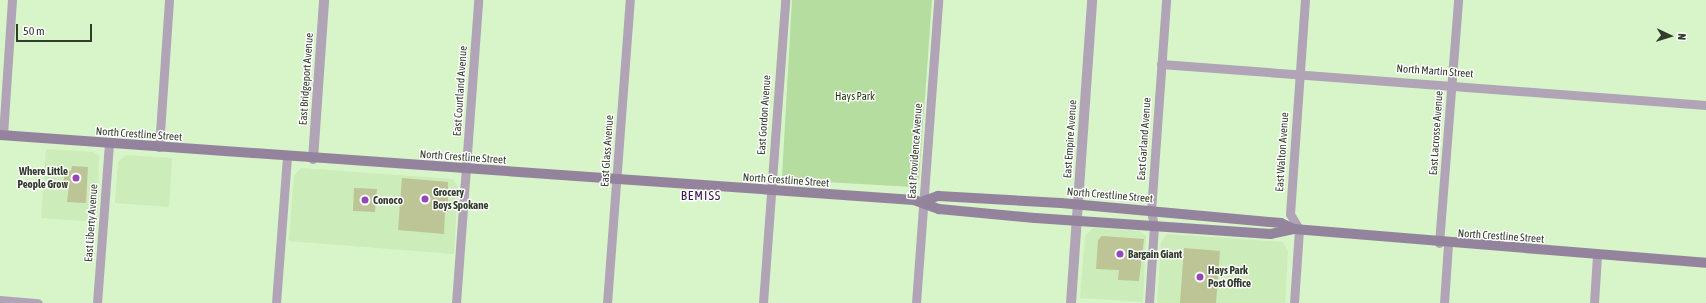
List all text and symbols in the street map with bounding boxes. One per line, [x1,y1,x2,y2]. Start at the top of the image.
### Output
scale bar [18,16,94,42]
north arrow [1650,16,1690,56]
text: 50 m [23,24,45,38]
street label: East Bridgeport Avenue [296,32,316,126]
text: N [1676,33,1688,40]
street label: East Courtland Avenue [450,45,470,137]
street label: North Martin Street [1396,62,1474,80]
street label: East Gordon Avenue [755,74,773,156]
park label: Hays Park [835,89,875,103]
street label: East Lacrosse Avenue [1426,90,1446,176]
street label: East Garland Avenue [1135,97,1153,181]
street label: East Empire Avenue [1061,99,1079,179]
street label: East Providence Avenue [905,103,925,199]
street label: East Walton Avenue [1273,112,1291,192]
street label: East Glass Avenue [598,115,616,187]
street label: North Crestline Street [95,124,183,144]
street label: North Crestline Street [419,147,507,167]
place label: Where Little People Grow [17,165,68,191]
street label: North Crestline Street [742,170,830,190]
marker: Where Little People Grow [71,173,81,183]
street label: East Liberty Avenue [82,184,100,262]
street label: North Crestline Street [1066,185,1154,205]
place label: Grocery Boys Spokane [433,186,488,212]
district label: BEMISS [681,188,721,204]
place label: Conoco [373,193,403,207]
marker: Grocery Boys Spokane [420,194,430,204]
marker: Conoco [360,195,370,205]
street label: North Crestline Street [1457,226,1545,246]
place label: Bargain Giant [1128,247,1182,261]
marker: Bargain Giant [1115,249,1125,259]
place label: Hays Park Post Office [1208,264,1251,290]
marker: Hays Park Post Office [1195,272,1205,282]

